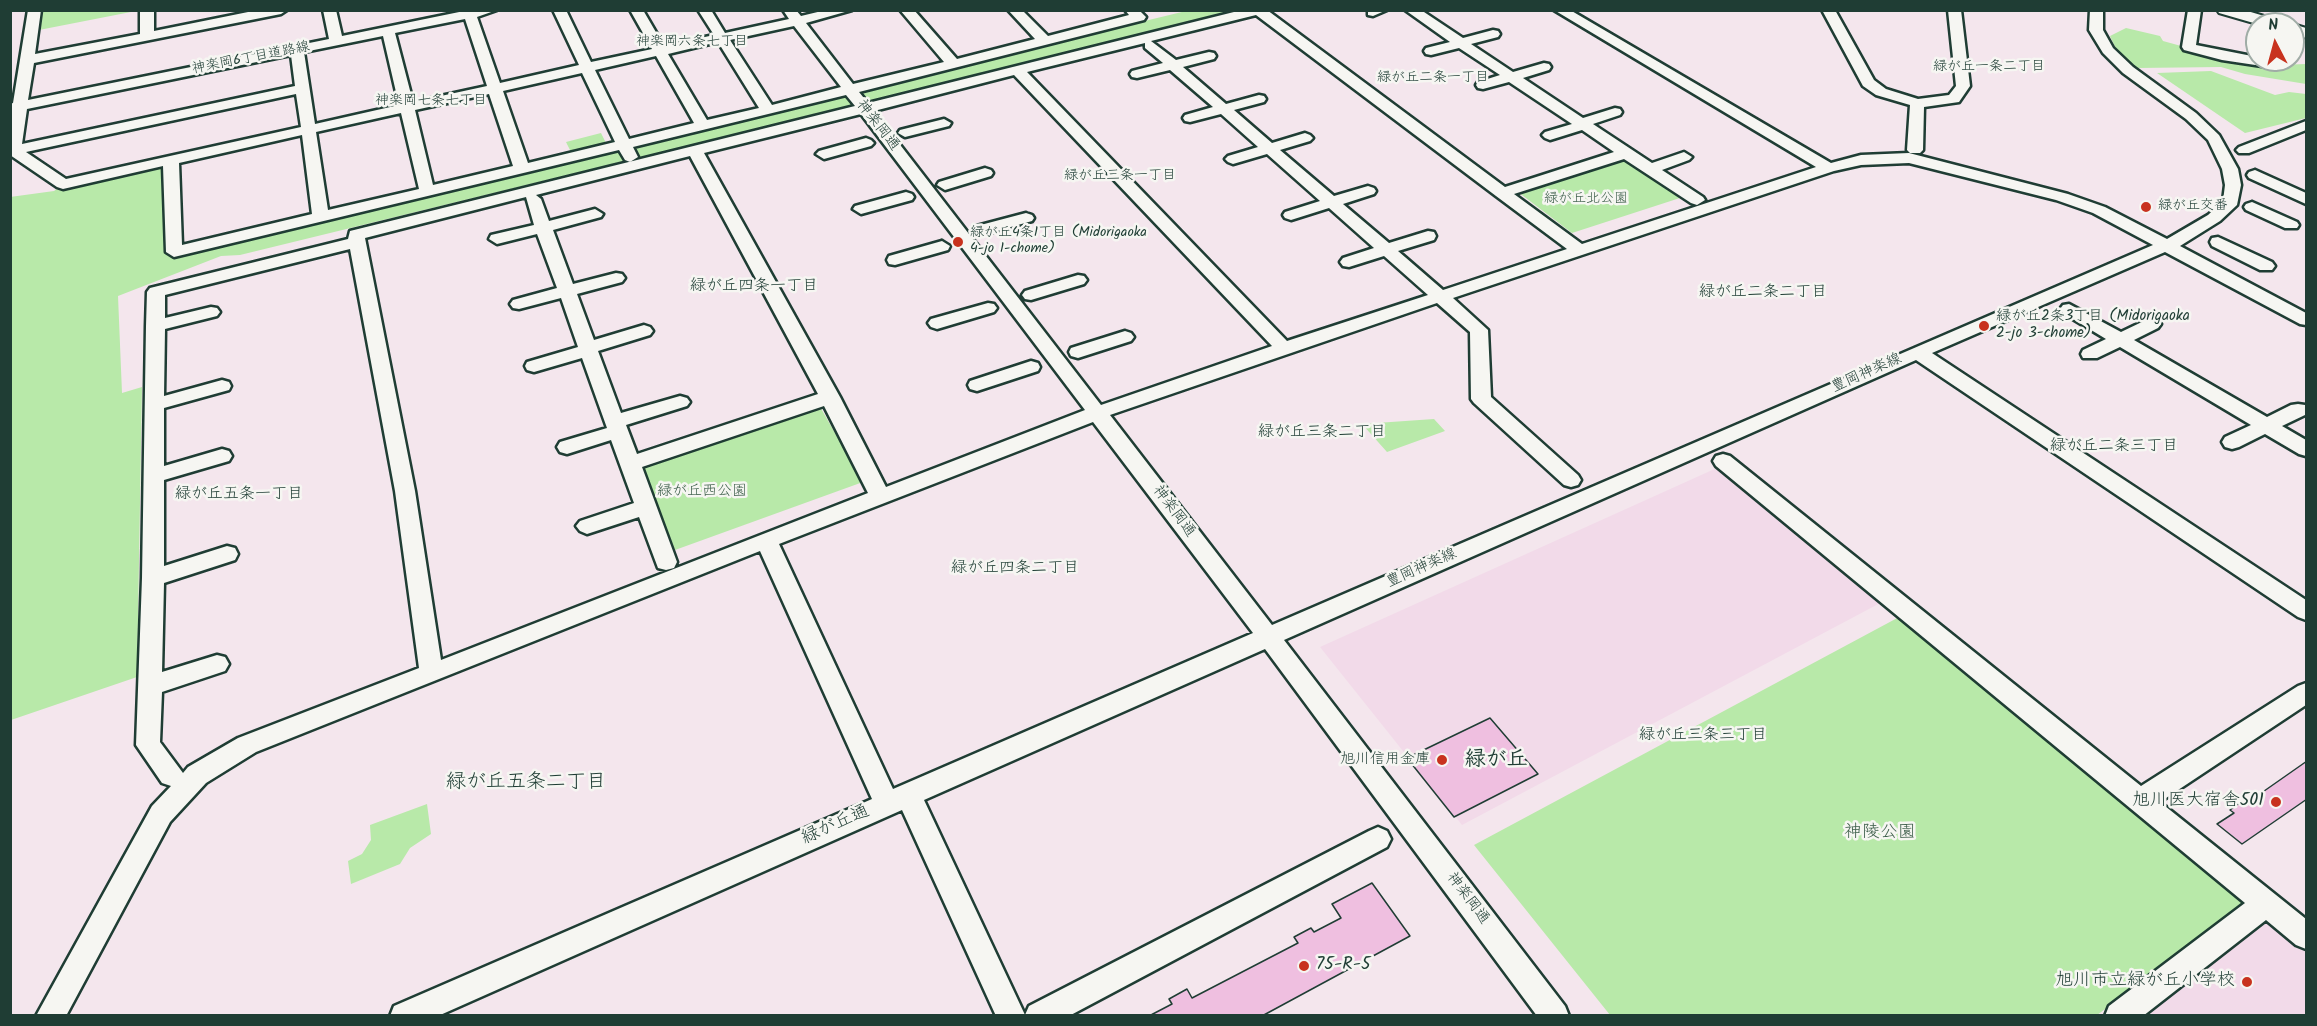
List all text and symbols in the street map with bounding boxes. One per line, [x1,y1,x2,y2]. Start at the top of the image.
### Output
north arrow [2245,12,2305,72]
text: N [2267,13,2280,39]
district label: 神楽岡六条七丁目 [636,35,748,51]
street label: 神楽岡6丁目道路線 [191,39,311,79]
district label: 緑が丘一条二丁目 [1933,60,2045,76]
district label: 緑が丘二条一丁目 [1377,71,1489,87]
district label: 神楽岡七条七丁目 [375,94,487,110]
street label: 神楽岡通 [851,97,903,155]
district label: 緑が丘三条一丁目 [1064,169,1176,185]
park label: 緑が丘北公園 [1544,192,1628,208]
place label: 緑が丘交番 [2158,199,2228,215]
marker: 緑が丘交番 [2139,200,2153,214]
place label: 緑が丘4条1丁目 (Midorigaoka 4-jo 1-chome) [970,226,1147,258]
marker: 緑が丘4条1丁目 (Midorigaoka 4-jo 1-chome) [951,235,965,249]
district label: 緑が丘四条一丁目 [690,277,818,297]
district label: 緑が丘二条二丁目 [1699,283,1827,303]
place label: 緑が丘2条3丁目 (Midorigaoka 2-jo 3-chome) [1996,308,2190,343]
marker: 緑が丘2条3丁目 (Midorigaoka 2-jo 3-chome) [1977,319,1991,333]
street label: 豊岡神楽線 [1829,351,1905,397]
district label: 緑が丘三条二丁目 [1258,423,1386,443]
district label: 緑が丘二条三丁目 [2050,437,2178,457]
park label: 緑が丘西公園 [657,483,747,501]
street label: 神楽岡通 [1148,483,1198,541]
district label: 緑が丘五条一丁目 [175,485,303,505]
street label: 豊岡神楽線 [1384,546,1460,592]
district label: 緑が丘四条二丁目 [951,559,1079,579]
district label: 緑が丘三条三丁目 [1639,726,1767,746]
district label: 緑が丘 [1465,748,1527,774]
place label: 旭川信用金庫 [1340,751,1430,769]
marker: 旭川信用金庫 [1435,753,1449,767]
district label: 緑が丘五条二丁目 [446,772,606,796]
place label: 旭川医大宿舎501 [2132,791,2264,813]
marker: 旭川医大宿舎501 [2269,795,2283,809]
street label: 緑が丘通 [799,801,873,851]
park label: 神陵公園 [1844,823,1916,845]
street label: 神楽岡通 [1442,870,1492,928]
place label: 75-R-5 [1316,955,1371,977]
marker: 75-R-5 [1297,959,1311,973]
place label: 旭川市立緑が丘小学校 [2055,971,2235,993]
marker: 旭川市立緑が丘小学校 [2240,975,2254,989]

